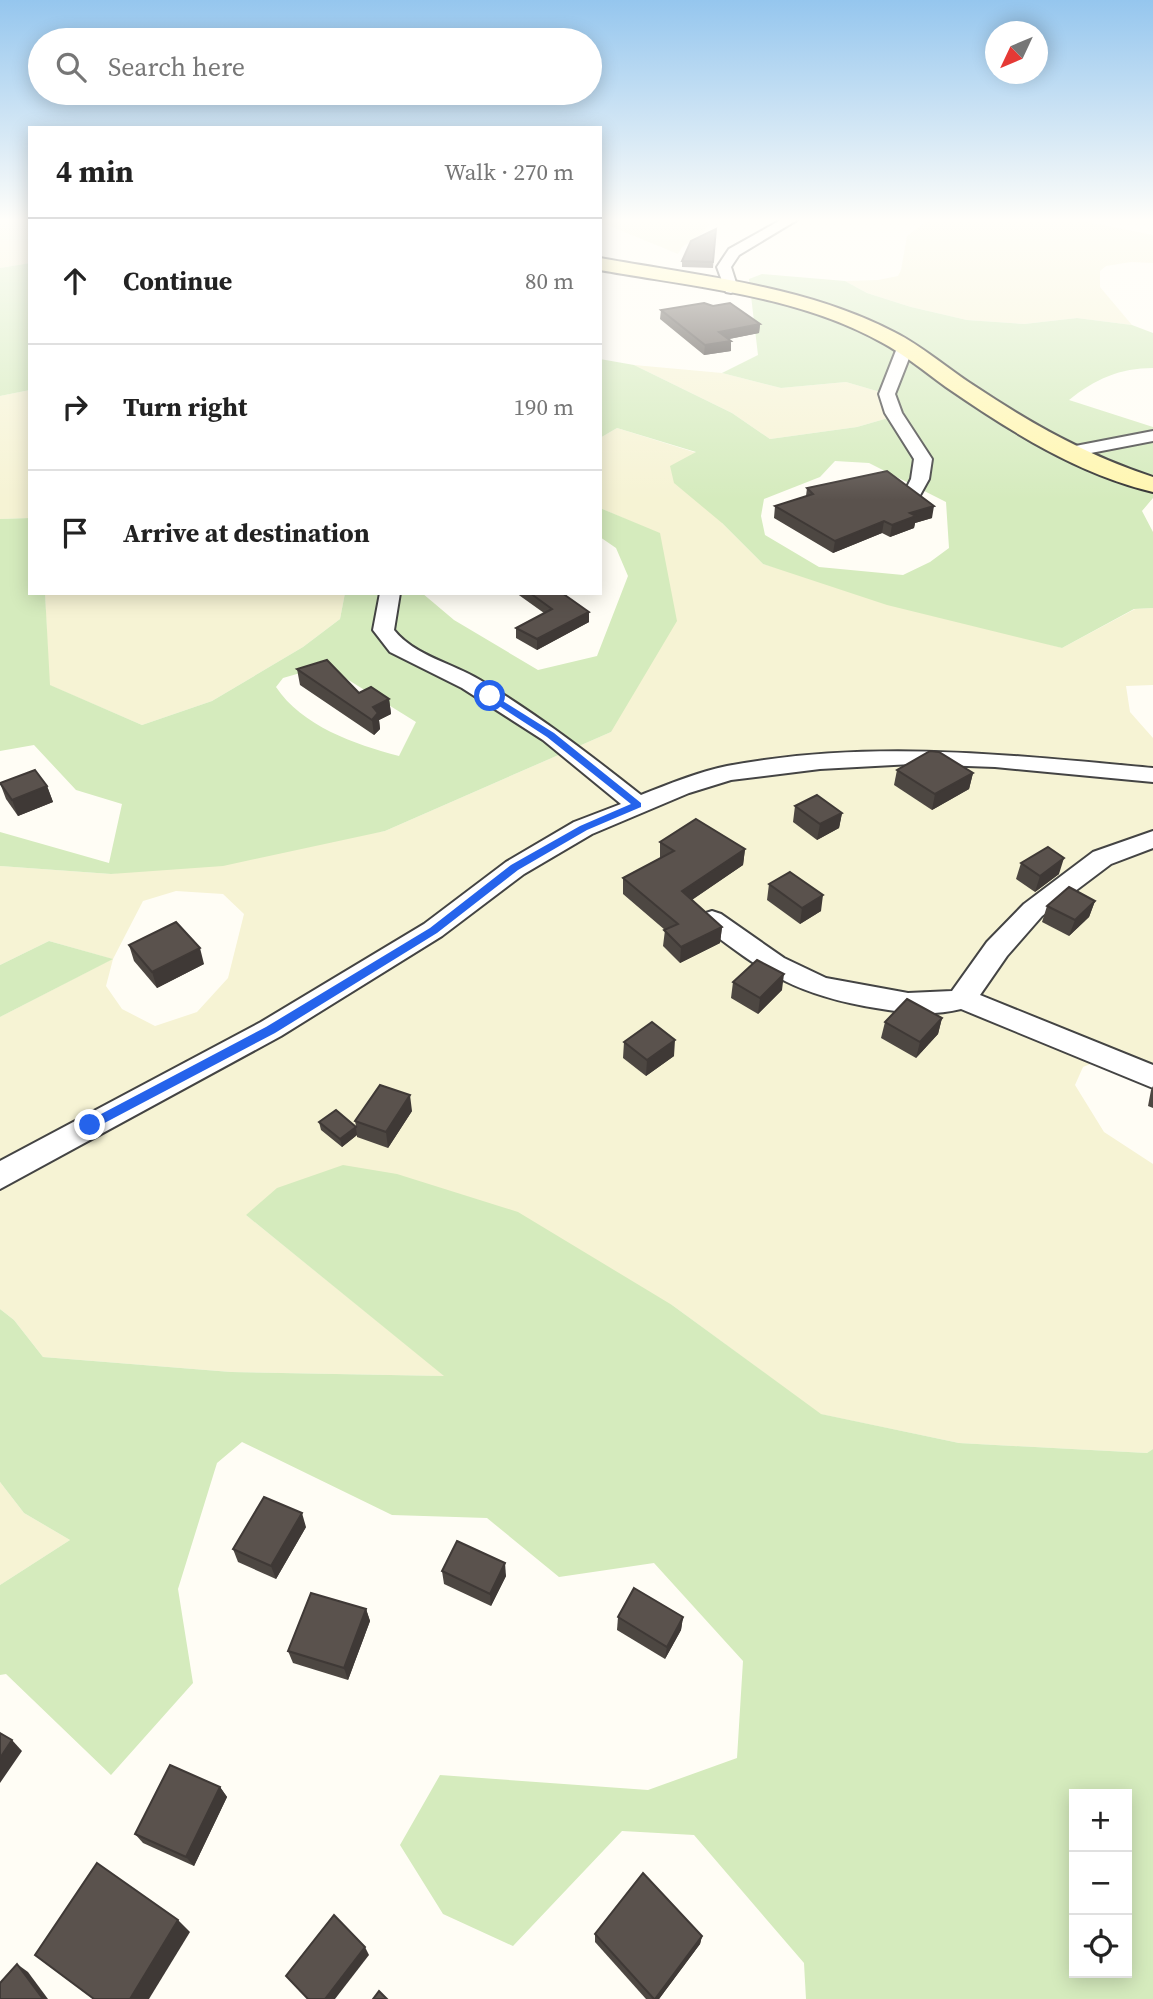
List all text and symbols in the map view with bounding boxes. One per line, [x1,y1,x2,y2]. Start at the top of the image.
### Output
north arrow [985,21,1048,84]
search box [28,28,602,105]
icon: search [52,48,90,86]
text: Search here [108,49,245,85]
text: 4 min [56,151,134,192]
text: Walk · 270 m [444,156,574,188]
icon: ahead [56,262,94,300]
text: Continue [123,263,232,299]
text: 80 m [525,265,574,297]
icon: right [56,388,94,426]
text: Turn right [123,389,247,425]
text: 190 m [513,391,574,423]
icon: arrive [56,514,94,552]
text: Arrive at destination [123,515,370,551]
route start [474,680,505,711]
route end [74,1109,105,1140]
map controls [1069,1789,1132,1978]
button: + [1069,1789,1132,1852]
button: − [1069,1852,1132,1915]
button: locate [1069,1915,1132,1978]

